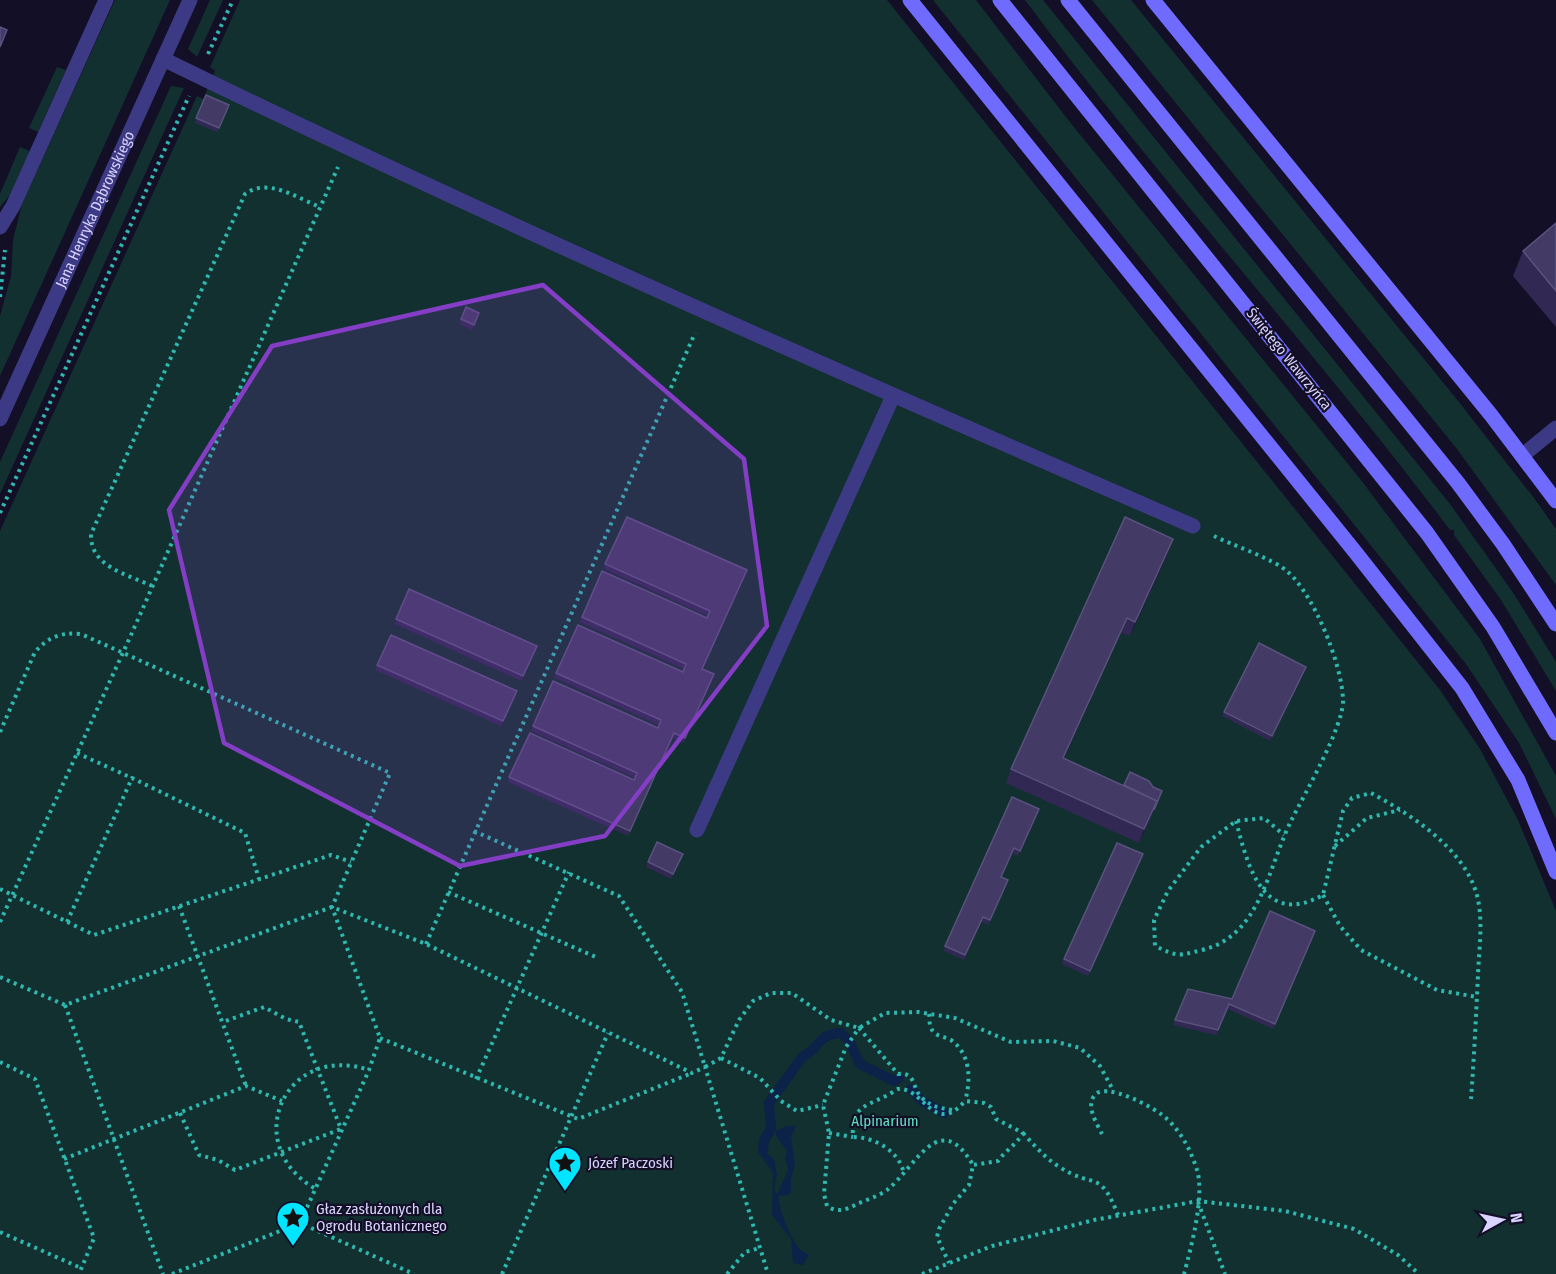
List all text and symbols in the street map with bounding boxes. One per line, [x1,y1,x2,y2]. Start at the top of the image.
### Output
street label: Jana Henryka Dąbrowskiego [52,128,138,291]
street label: Świętego Wawrzyńca [1242,304,1336,414]
park label: Alpinarium [851,1112,919,1130]
place icon: Józef Paczoski [547,1145,583,1192]
place label: Józef Paczoski [588,1154,673,1172]
north arrow [1472,1190,1532,1250]
place icon: Głaz zasłużonych dla Ogrodu Botanicznego [275,1200,311,1247]
place label: Głaz zasłużonych dla Ogrodu Botanicznego [316,1200,447,1235]
text: N [1506,1212,1526,1224]

